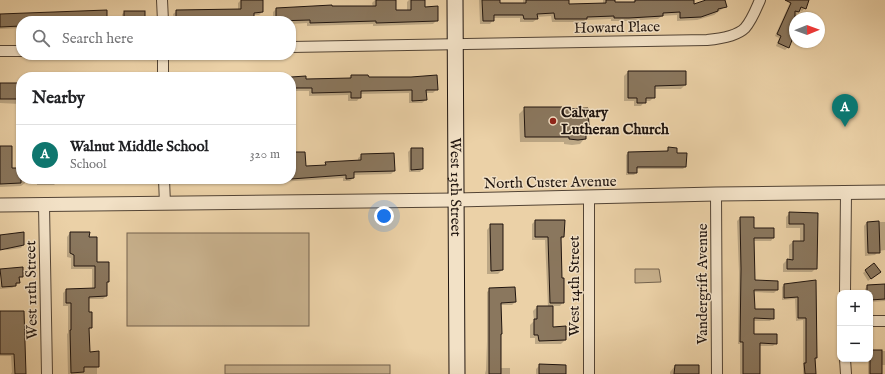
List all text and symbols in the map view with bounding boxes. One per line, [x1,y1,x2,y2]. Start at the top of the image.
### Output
north arrow [789,12,825,48]
search box [16,16,296,60]
street label: Howard Place [574,17,660,38]
icon: search [30,27,52,49]
text: Search here [62,29,133,48]
text: Nearby [32,88,85,109]
pin: A [832,94,858,127]
place label: Calvary Lutheran Church [561,103,670,139]
marker: Calvary Lutheran Church [548,116,558,126]
text: Walnut Middle School [70,137,209,156]
street label: West 13th Street [446,137,465,237]
text: A [41,146,49,163]
text: 320 m [250,146,280,163]
text: School [70,156,107,173]
street label: North Custer Avenue [483,172,617,193]
your location [374,206,394,226]
street label: Vandergrift Avenue [693,223,712,346]
street label: West 14th Street [565,236,584,336]
street label: West 11th Street [21,240,42,340]
map controls [837,290,873,362]
button: + [837,290,873,326]
button: − [837,326,873,362]

